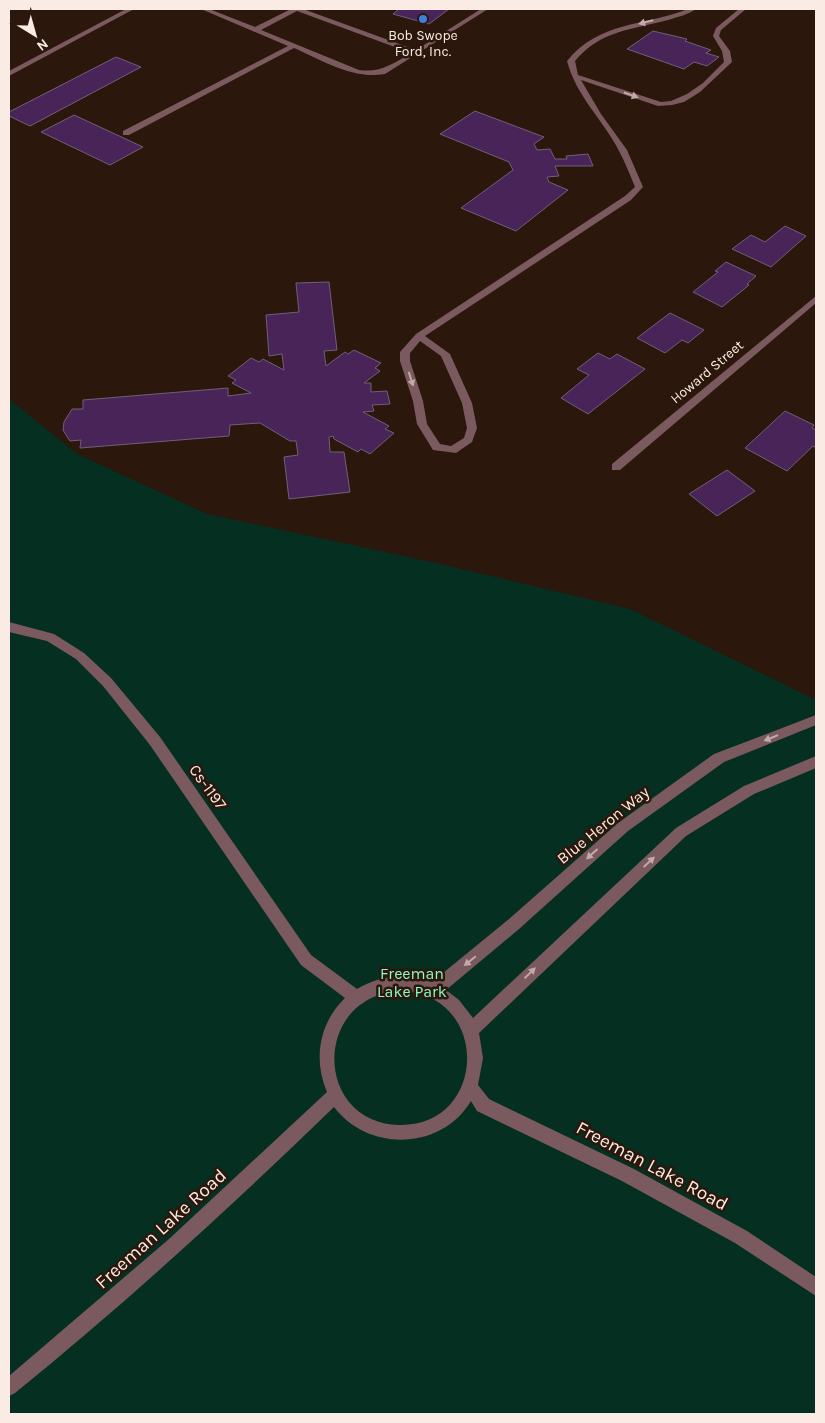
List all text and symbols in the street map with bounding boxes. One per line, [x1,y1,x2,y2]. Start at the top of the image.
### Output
north arrow [10,10,60,60]
marker: Bob Swope Ford, Inc. [417,13,429,25]
one-way arrow [639,18,654,26]
place label: Bob Swope Ford, Inc. [388,27,458,60]
text: N [33,35,52,55]
one-way arrow [624,92,639,99]
street label: Howard Street [667,337,747,407]
one-way arrow [407,372,415,387]
one-way arrow [764,734,778,742]
street label: Cs-1197 [185,761,231,814]
street label: Blue Heron Way [553,782,653,868]
one-way arrow [587,848,599,860]
one-way arrow [643,856,655,868]
one-way arrow [464,955,477,966]
park label: Freeman Lake Park [377,964,447,1001]
one-way arrow [524,967,536,979]
street label: Freeman Lake Road [572,1117,732,1215]
street label: Freeman Lake Road [91,1164,231,1294]

